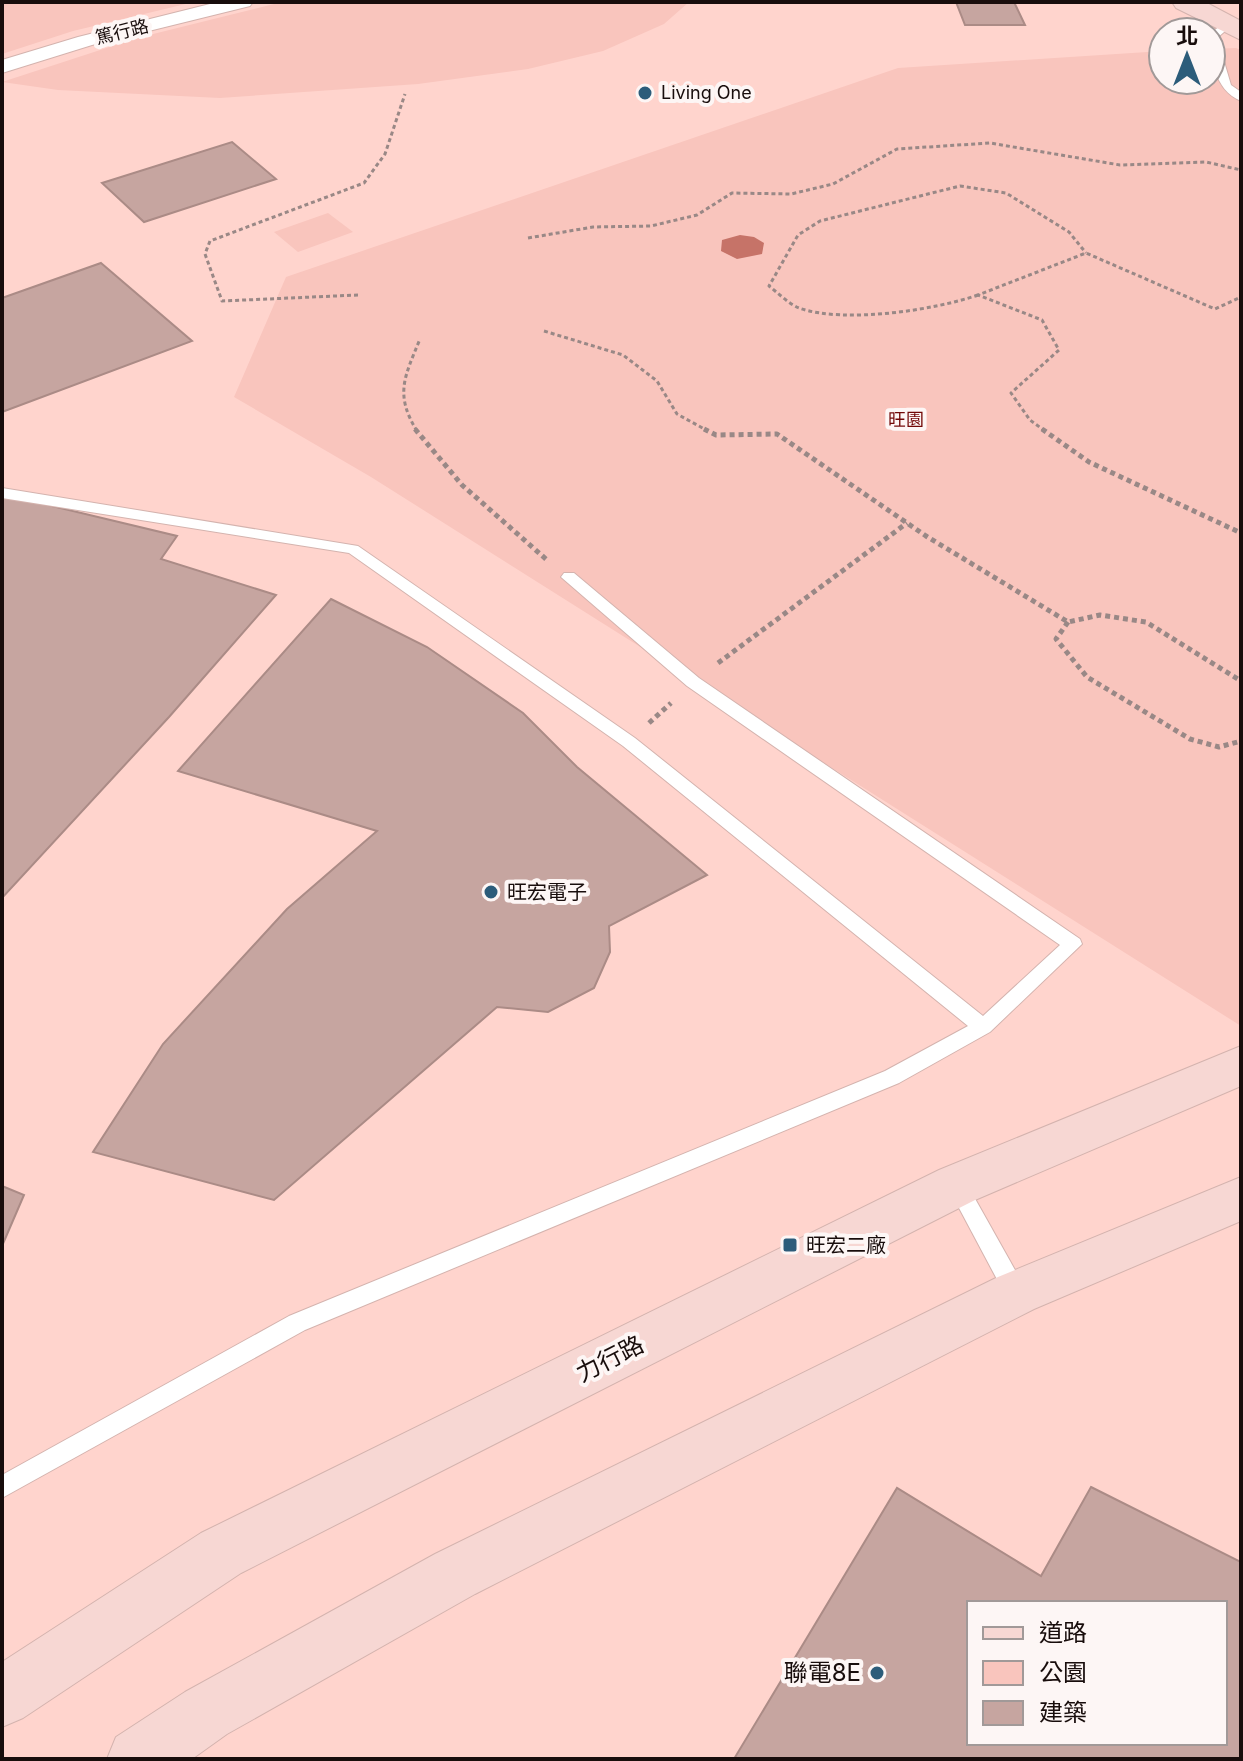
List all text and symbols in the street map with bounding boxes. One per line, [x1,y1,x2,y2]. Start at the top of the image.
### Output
street label: 篤行路 [93,15,151,48]
north arrow [1147,16,1227,96]
text: 北 [1176,23,1198,49]
place label: Living One [661,82,752,103]
marker: Living One [636,84,654,102]
park label: 旺園 [888,409,924,430]
place label: 旺宏電子 [507,880,587,904]
marker: 旺宏電子 [482,883,500,901]
place label: 旺宏二廠 [806,1233,886,1257]
marker: 旺宏二廠 [781,1236,799,1254]
street label: 力行路 [571,1329,648,1388]
legend [967,1601,1227,1745]
text: 道路 [1039,1618,1087,1647]
place label: 聯電8E [784,1658,861,1687]
text: 公園 [1039,1658,1087,1687]
marker: 聯電8E [868,1664,886,1682]
text: 建築 [1039,1698,1087,1727]

